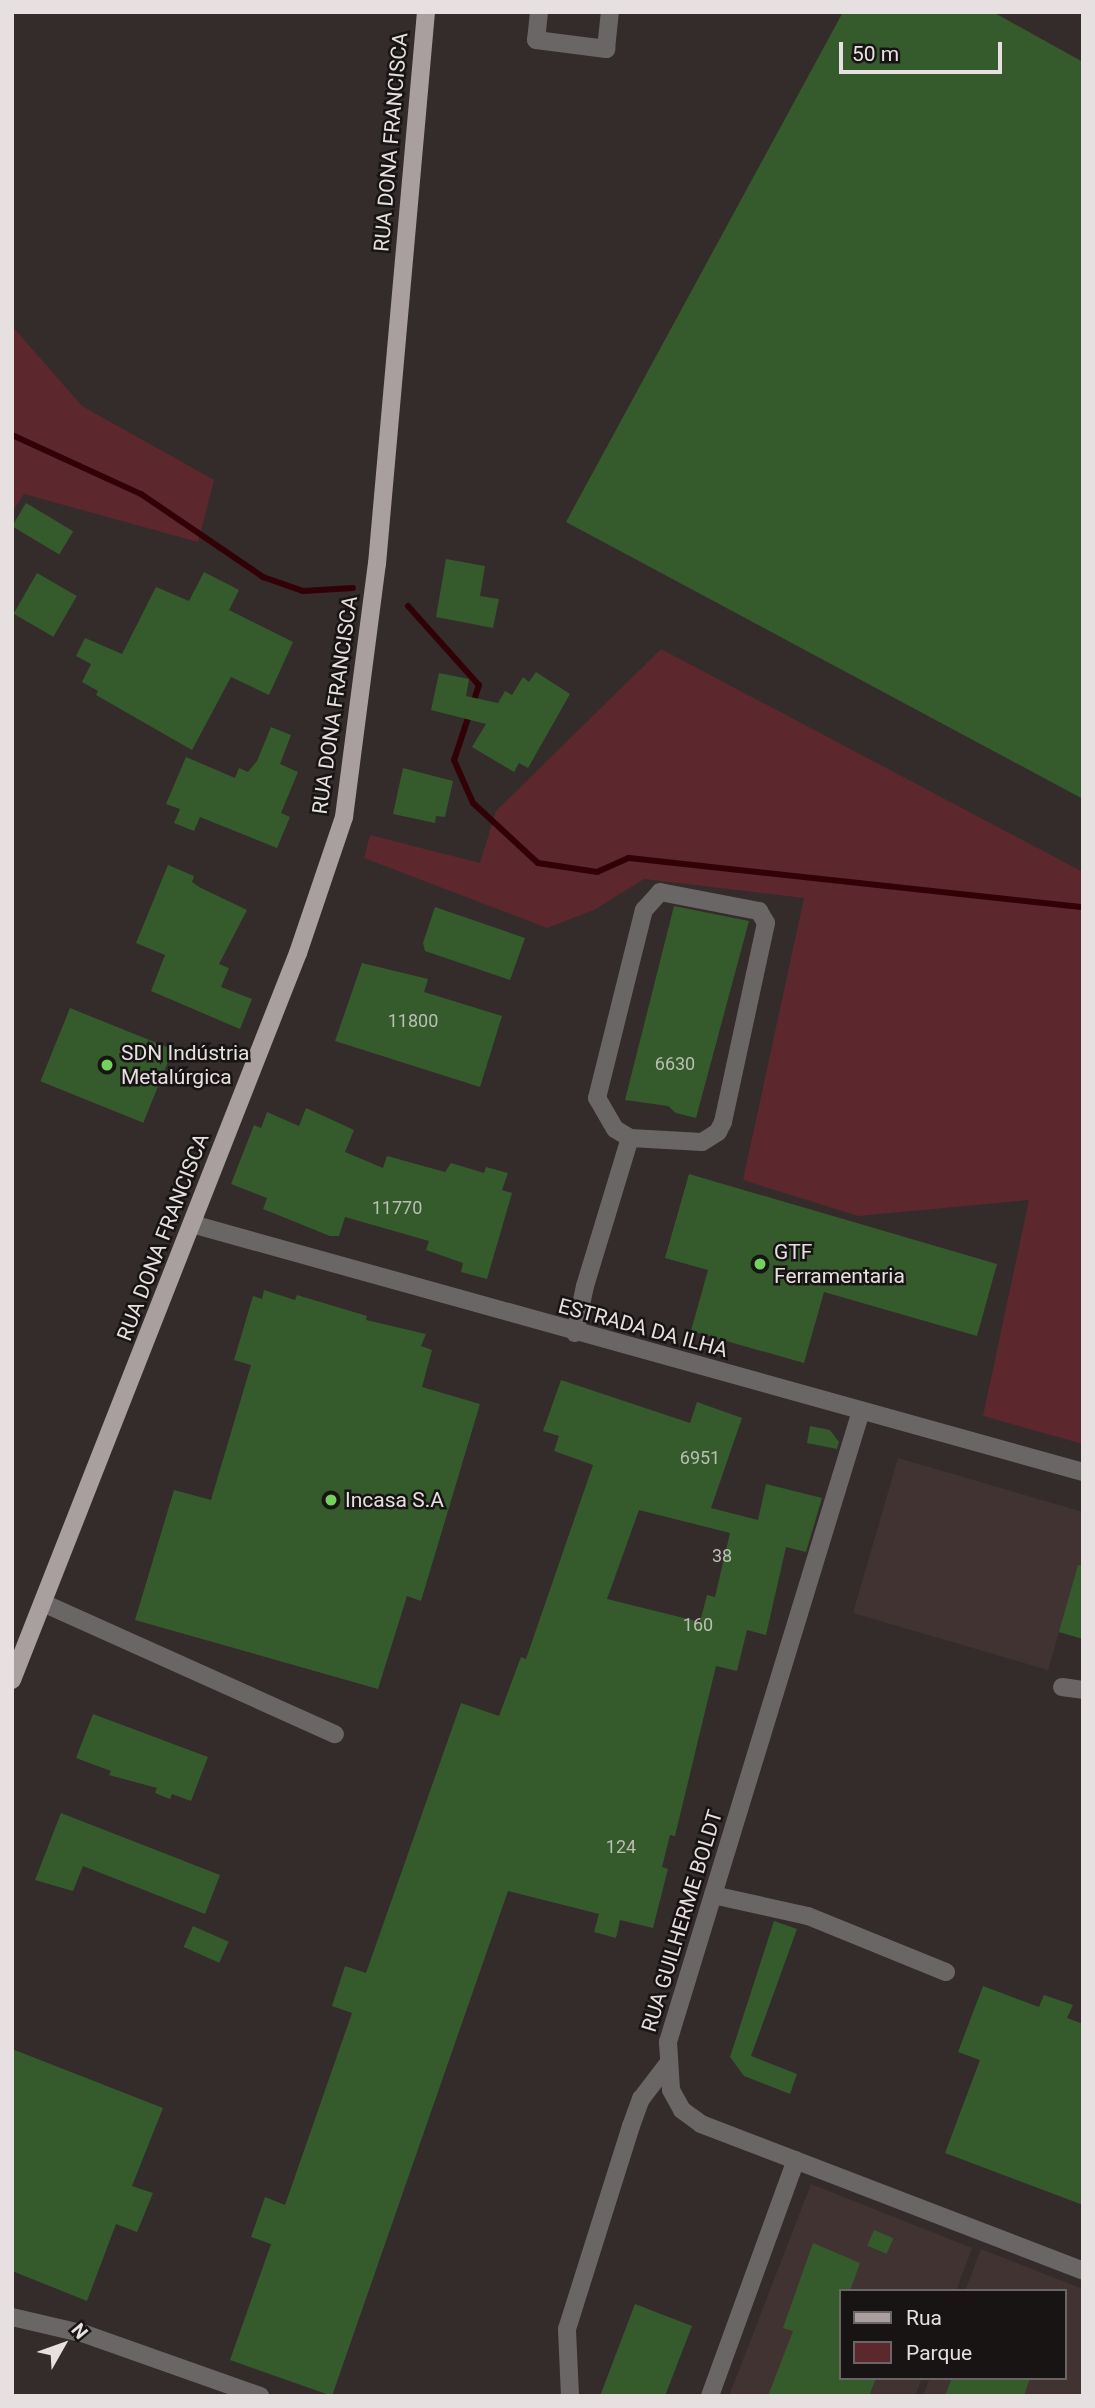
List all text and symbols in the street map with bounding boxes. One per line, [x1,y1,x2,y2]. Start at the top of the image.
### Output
scale bar [843,28,1006,72]
street label: RUA DONA FRANCISCA [369,31,413,253]
text: 50 m [852,42,899,66]
street label: RUA DONA FRANCISCA [307,594,363,816]
house number: 11800 [388,1010,438,1032]
place label: SDN Indústria Metalúrgica [121,1040,250,1090]
house number: 6630 [655,1053,695,1075]
marker: SDN Indústria Metalúrgica [99,1057,115,1073]
street label: RUA DONA FRANCISCA [112,1130,214,1344]
house number: 11770 [372,1197,422,1219]
place label: GTF Ferramentaria [774,1239,905,1289]
marker: GTF Ferramentaria [752,1256,768,1272]
street label: ESTRADA DA ILHA [556,1293,730,1363]
house number: 6951 [680,1447,720,1469]
place label: Incasa S.A [345,1487,444,1513]
marker: Incasa S.A [323,1492,339,1508]
house number: 38 [712,1545,732,1567]
house number: 160 [683,1614,713,1636]
street label: RUA GUILHERME BOLDT [636,1807,728,2035]
house number: 124 [606,1836,636,1858]
legend [839,2289,1067,2380]
text: Rua [906,2306,942,2330]
north arrow [28,2310,98,2380]
text: N [66,2319,93,2344]
text: Parque [906,2341,972,2365]

